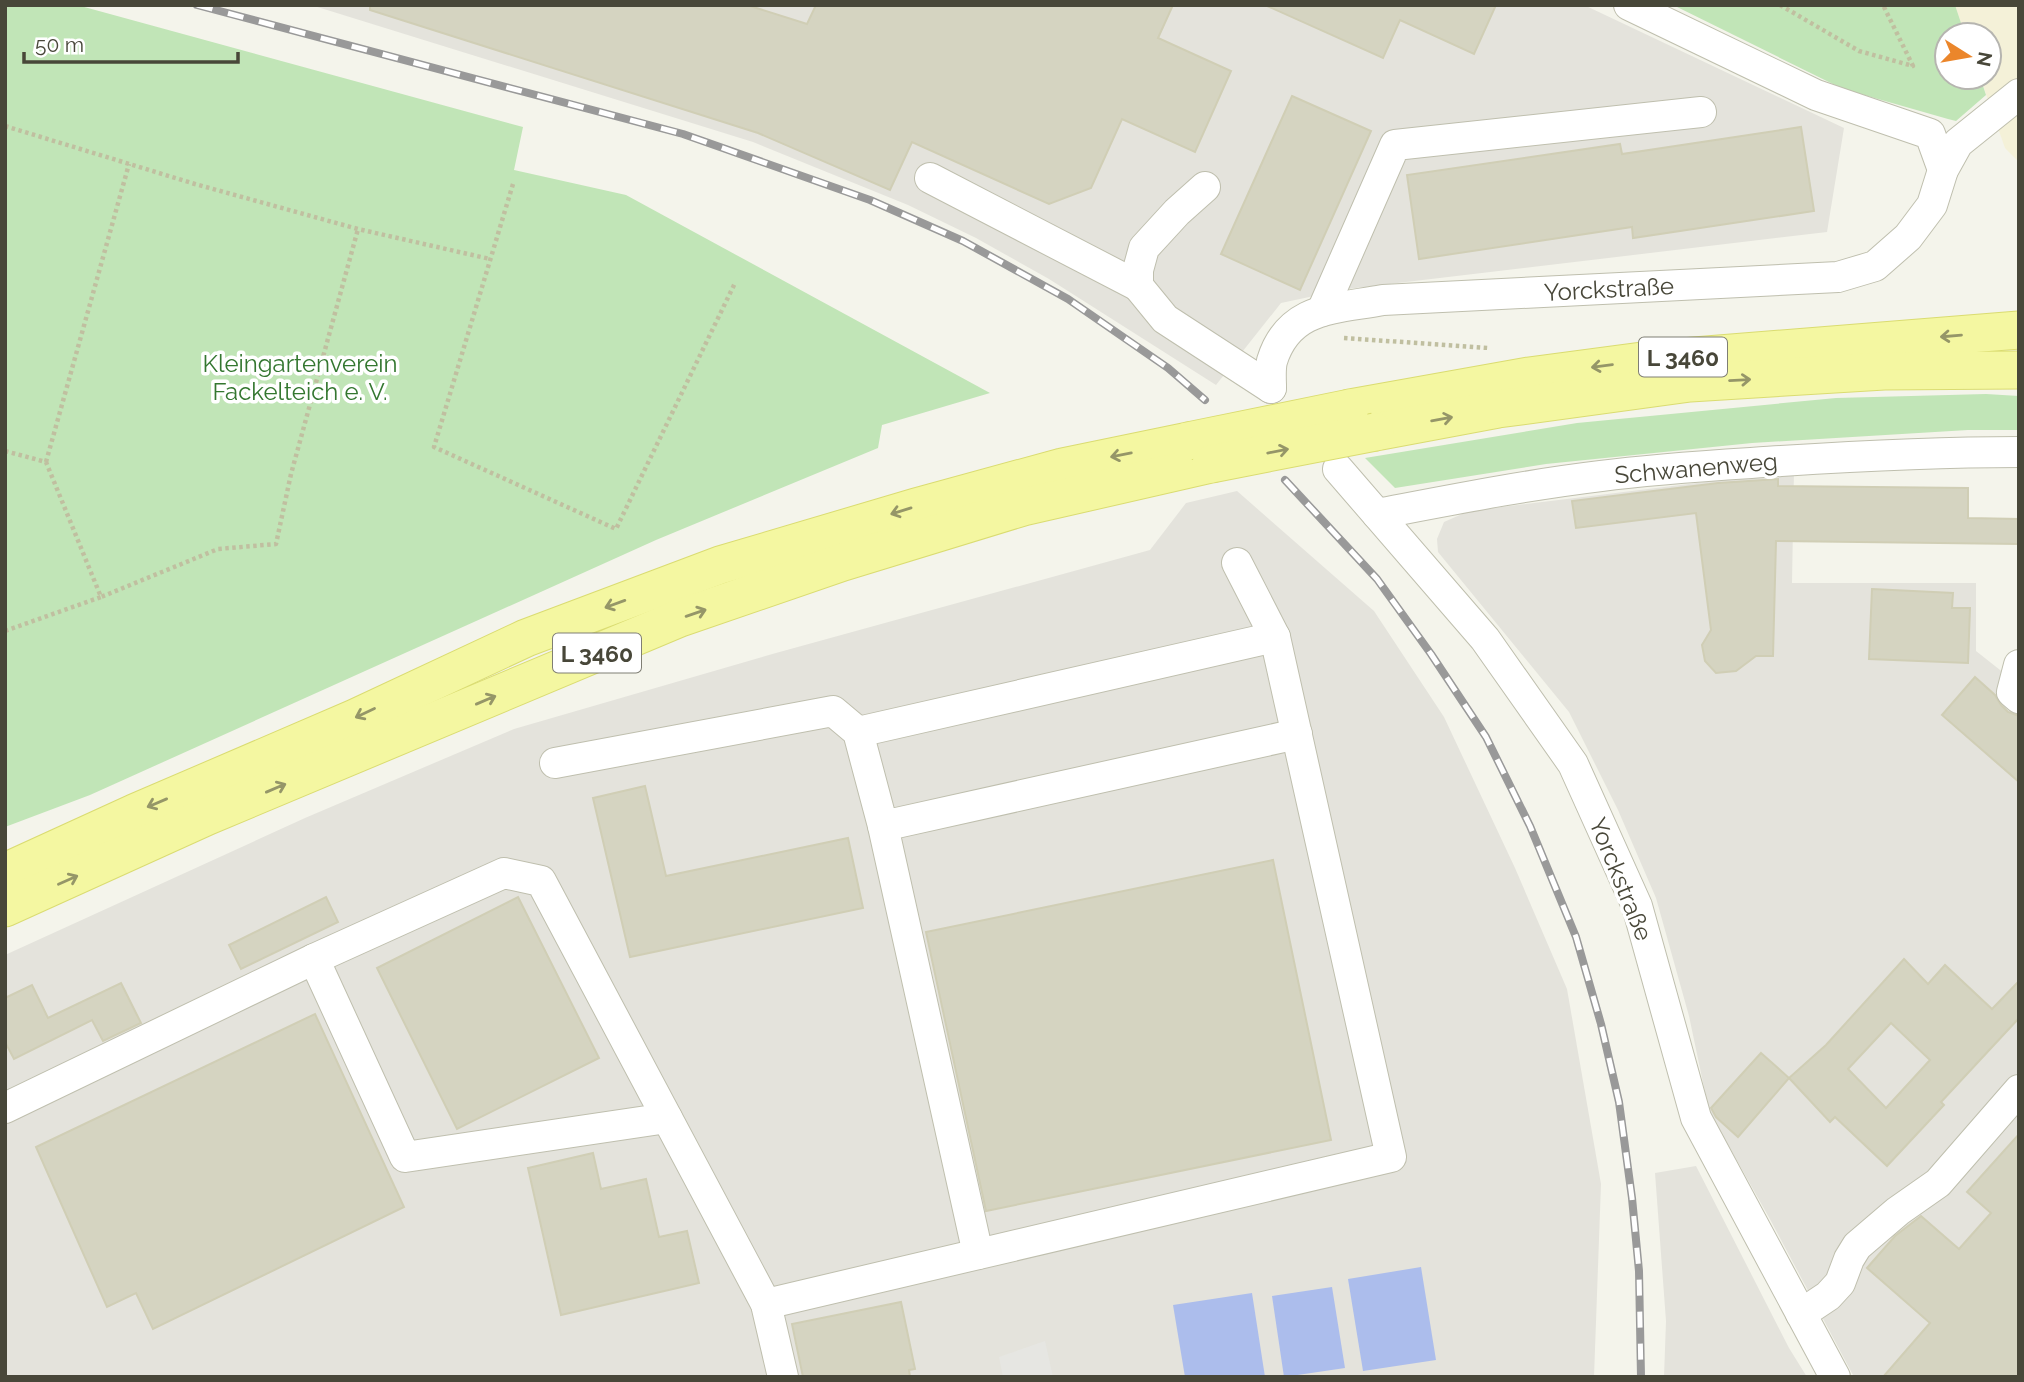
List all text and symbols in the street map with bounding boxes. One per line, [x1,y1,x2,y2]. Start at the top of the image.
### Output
scale bar [24,21,238,65]
north arrow [1933,21,2003,91]
text: 50 m [35,32,84,57]
text: N [1973,50,1997,68]
street label: Yorckstraße [1543,271,1675,307]
one-way arrow [1940,329,1963,342]
road number: L 3460 [1639,338,1727,376]
park label: Kleingartenverein Fackelteich e. V. [202,349,398,406]
one-way arrow [1591,360,1614,373]
one-way arrow [1729,373,1751,386]
one-way arrow [1430,412,1453,426]
one-way arrow [1266,443,1289,457]
street label: Schwanenweg [1613,446,1779,490]
one-way arrow [1110,448,1133,462]
one-way arrow [890,506,912,519]
one-way arrow [605,599,627,612]
one-way arrow [684,606,706,618]
road number: L 3460 [553,634,641,673]
one-way arrow [474,693,496,706]
one-way arrow [355,707,377,720]
one-way arrow [264,781,286,794]
one-way arrow [146,797,168,810]
street label: Yorckstraße [1583,813,1659,945]
one-way arrow [56,873,78,886]

